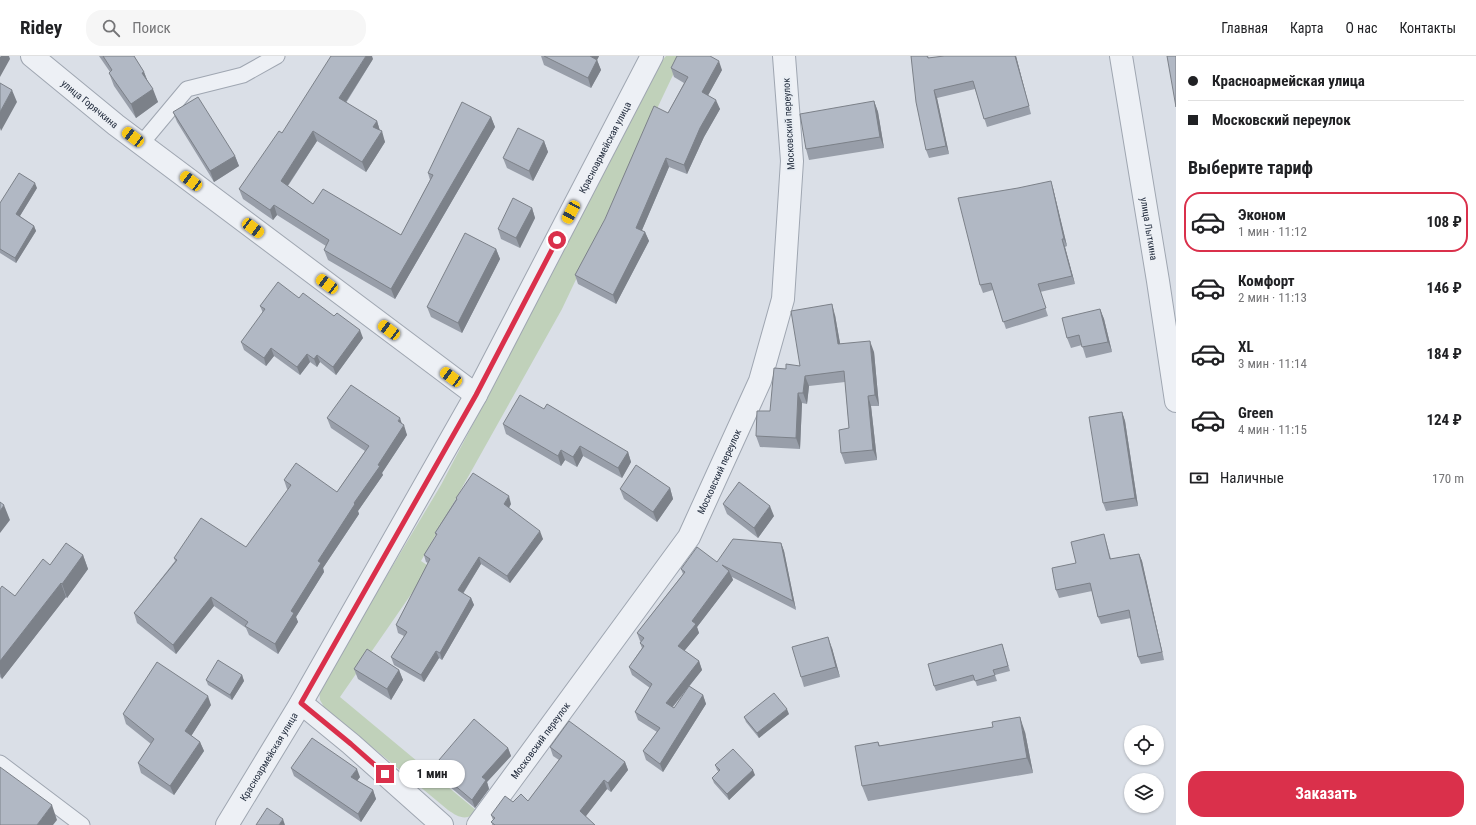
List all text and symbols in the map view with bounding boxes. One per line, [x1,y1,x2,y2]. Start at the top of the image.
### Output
search box [86,10,366,46]
text: Ridey [20,16,62,39]
icon: search [100,17,122,39]
text: Поиск [132,19,171,37]
text: Главная [1221,20,1268,36]
text: Карта [1290,20,1323,36]
text: О нас [1345,20,1377,36]
text: Контакты [1399,20,1456,36]
text: Красноармейская улица [1212,72,1365,90]
street label: улица Горячкина [59,78,120,131]
street label: Московский переулок [781,78,796,170]
street label: Красноармейская улица [577,100,633,195]
text: Московский переулок [1212,111,1351,129]
car [120,125,146,149]
text: Выберите тариф [1188,157,1313,178]
car [178,169,204,193]
street label: улица Лыткина [1138,197,1160,261]
car [560,199,582,225]
icon: car [1190,204,1226,240]
text: Эконом [1238,206,1286,224]
text: 108 ₽ [1426,213,1462,231]
car [240,216,266,240]
text: 1 мин · 11:12 [1238,224,1307,239]
route start [548,231,566,249]
icon: car [1190,270,1226,306]
car [314,272,340,296]
text: Комфорт [1238,272,1295,290]
text: 146 ₽ [1426,279,1462,297]
text: 2 мин · 11:13 [1238,290,1307,305]
car [376,318,402,342]
icon: car [1190,336,1226,372]
text: XL [1238,338,1254,356]
text: 184 ₽ [1426,345,1462,363]
text: 3 мин · 11:14 [1238,356,1307,371]
car [438,365,464,389]
icon: car [1190,402,1226,438]
text: Green [1238,404,1273,422]
text: 124 ₽ [1426,411,1462,429]
text: 4 мин · 11:15 [1238,422,1307,437]
street label: Московский переулок [695,427,743,516]
icon: cash [1188,467,1210,489]
text: Наличные [1220,469,1284,487]
text: 170 m [1432,471,1464,486]
street label: Московский переулок [509,700,572,781]
street label: Красноармейская улица [238,710,300,803]
map controls [1124,725,1164,813]
button: locate [1124,725,1164,765]
callout: 1 мин [399,760,465,788]
route end [376,765,394,783]
text: 1 мин [416,766,448,781]
button: Заказать [1188,771,1464,817]
button: layers [1124,773,1164,813]

